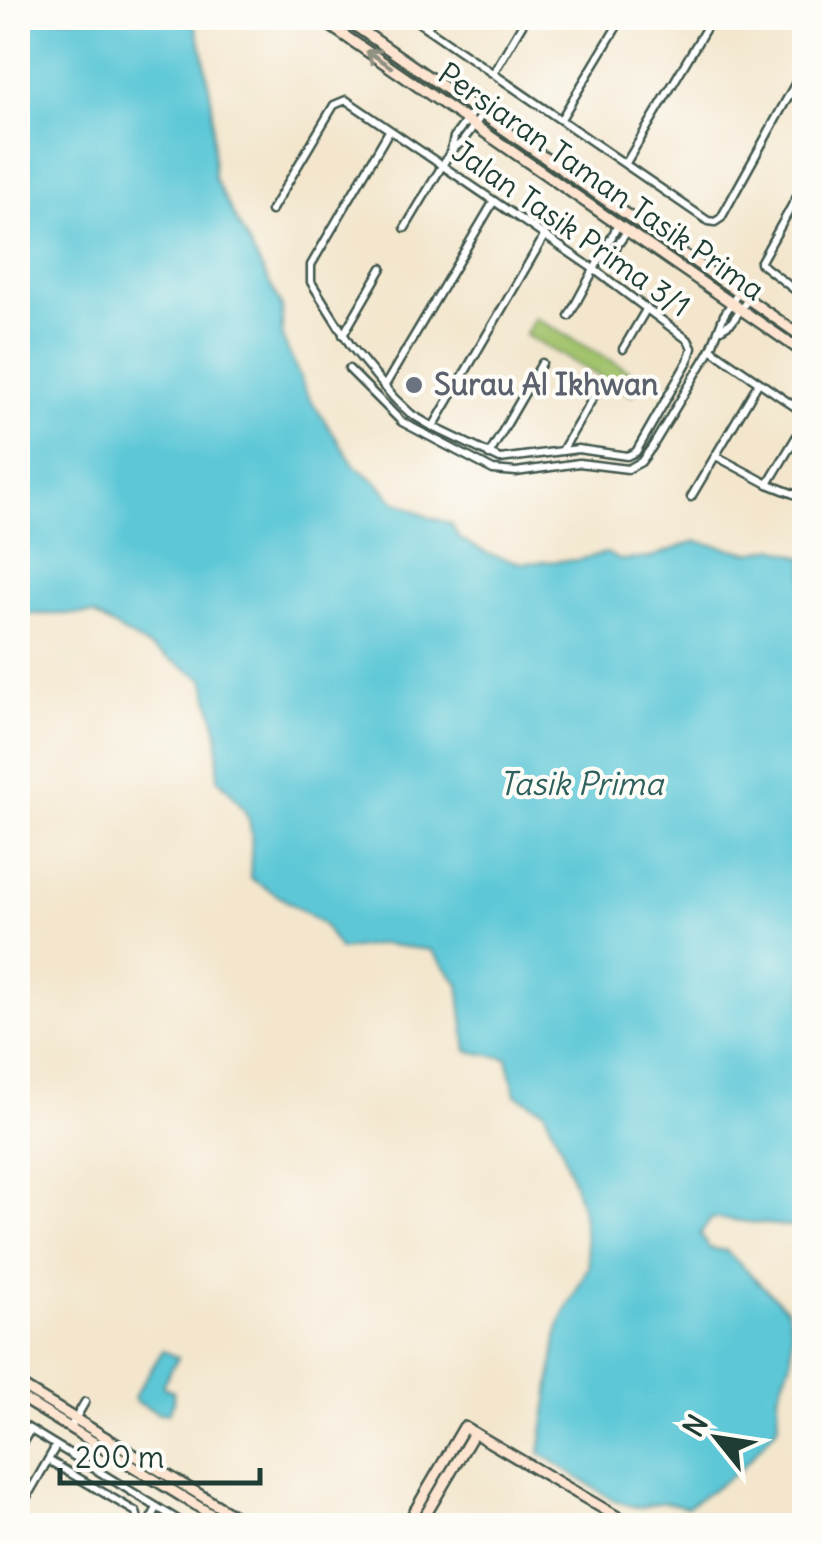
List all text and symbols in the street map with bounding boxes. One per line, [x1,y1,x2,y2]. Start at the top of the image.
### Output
one-way arrow [366,49,394,70]
street label: Persiaran Taman Tasik Prima [431,54,772,308]
street label: Jalan Tasik Prima 3/1 [445,132,698,325]
place label: Surau Al Ikhwan [434,365,658,403]
marker: Surau Al Ikhwan [403,374,425,396]
water label: Tasik Prima [499,763,665,804]
north arrow [667,1388,767,1488]
text: N [675,1408,716,1443]
scale bar [60,1423,260,1485]
text: 200 m [75,1438,164,1476]

